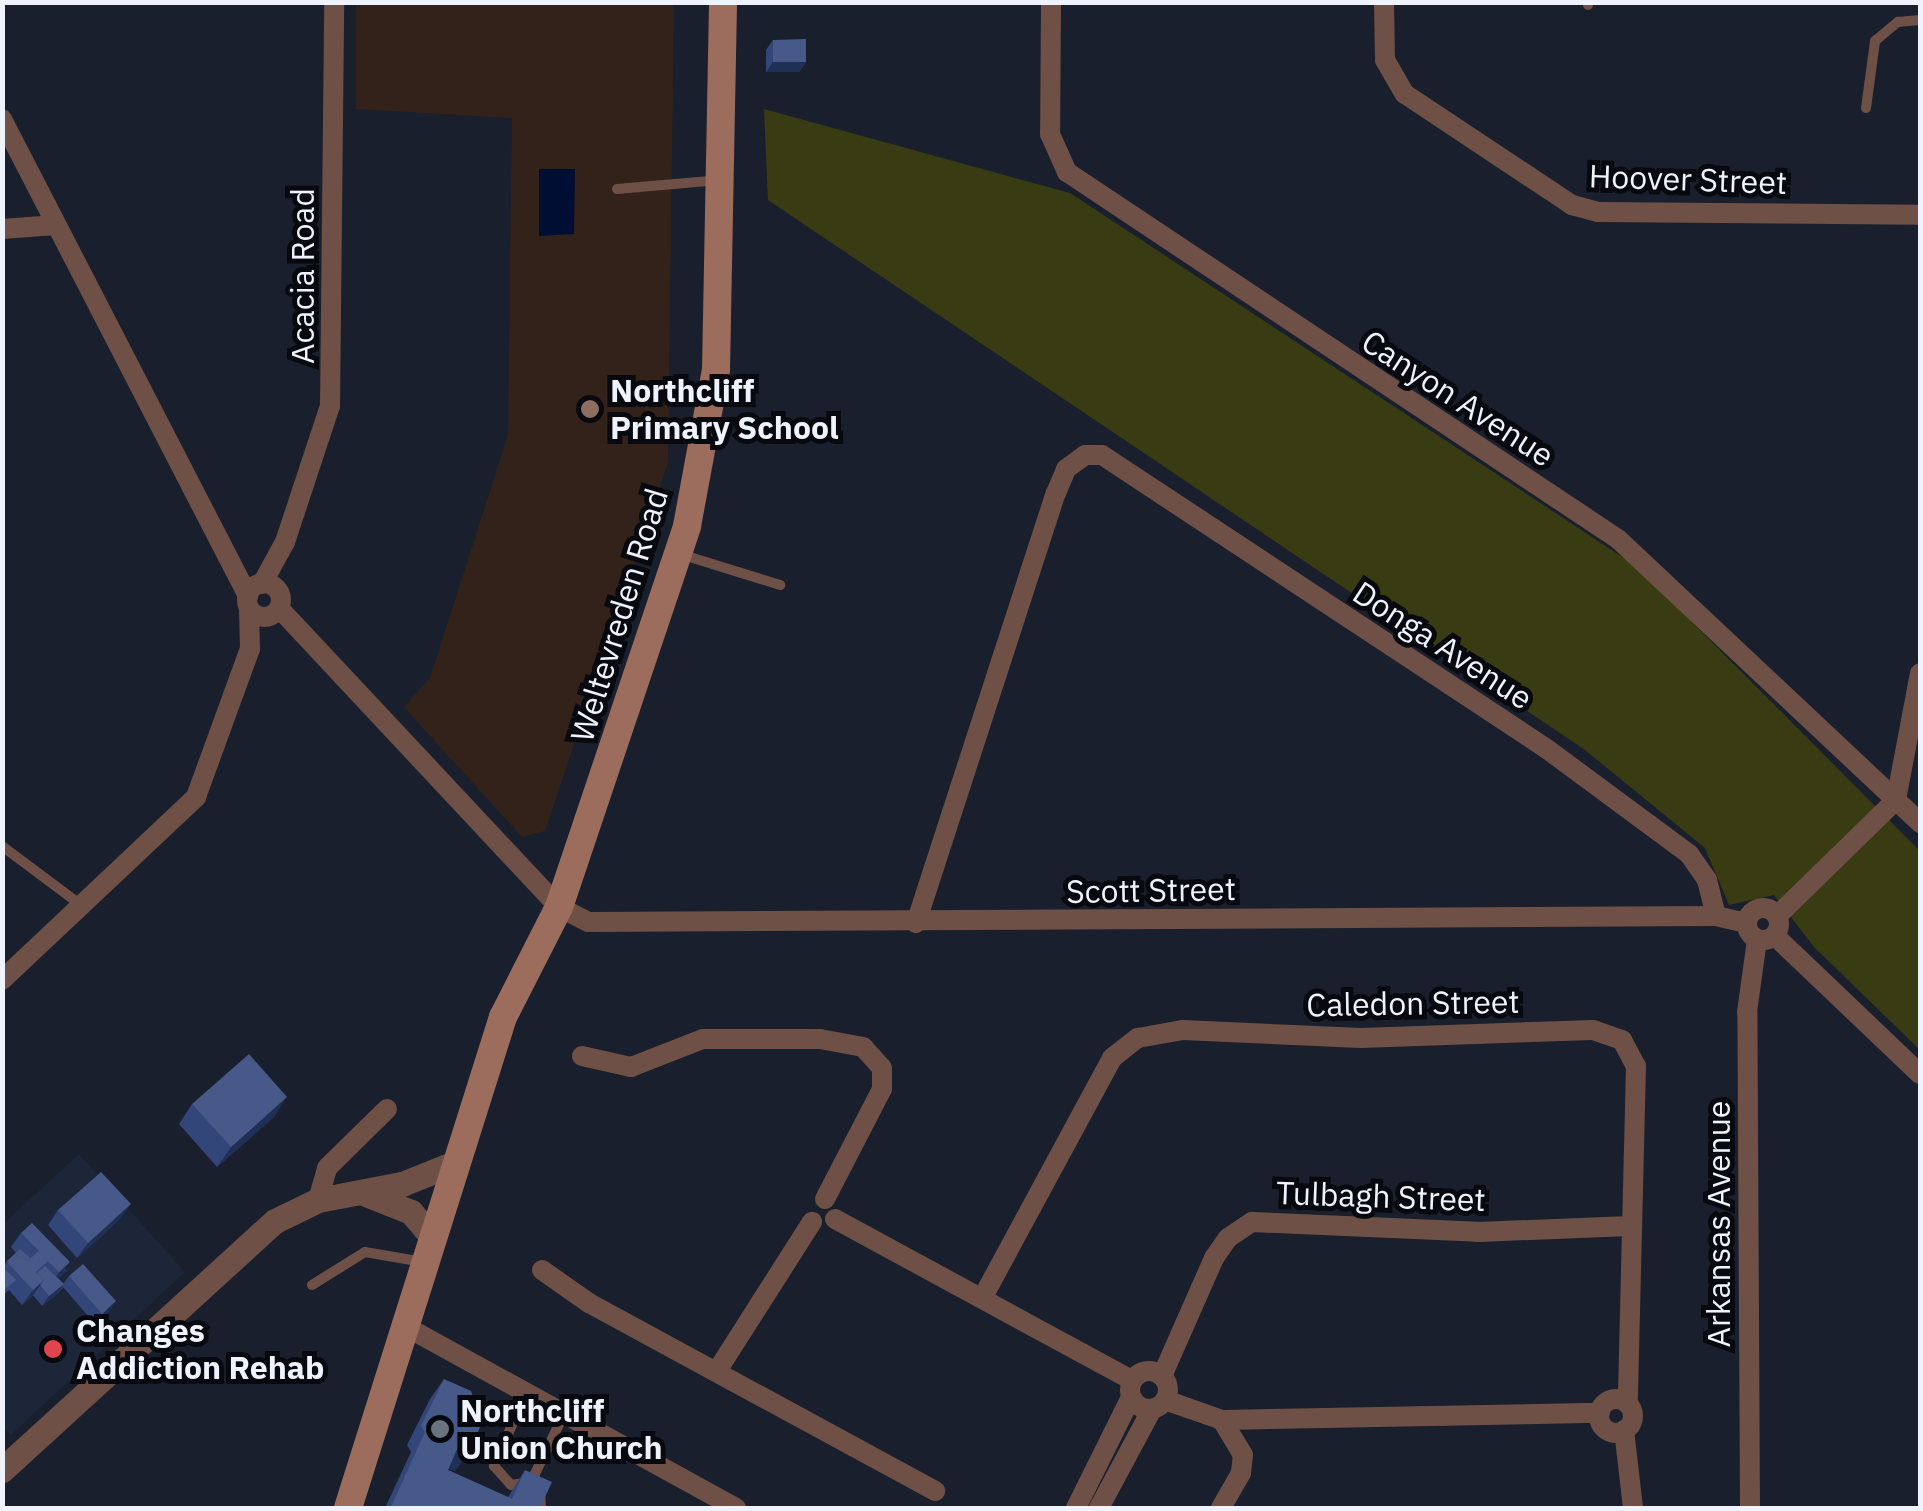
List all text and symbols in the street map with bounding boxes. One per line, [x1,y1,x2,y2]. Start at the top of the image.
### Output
street label: Hoover Street [1588,156,1788,202]
street label: Acacia Road [283,188,321,364]
street label: Canyon Avenue [1355,322,1561,474]
place label: Northcliff Primary School [610,372,839,447]
marker: Northcliff Primary School [579,398,601,420]
street label: Weltevreden Road [562,484,676,746]
street label: Donga Avenue [1346,573,1540,717]
street label: Scott Street [1066,869,1236,911]
street label: Caledon Street [1306,982,1520,1024]
street label: Arkansas Avenue [1699,1101,1737,1347]
street label: Tulbagh Street [1276,1173,1486,1219]
place label: Changes Addiction Rehab [76,1312,324,1387]
marker: Changes Addiction Rehab [40,1336,66,1362]
place label: Northcliff Union Church [460,1392,662,1467]
marker: Northcliff Union Church [429,1418,451,1440]

